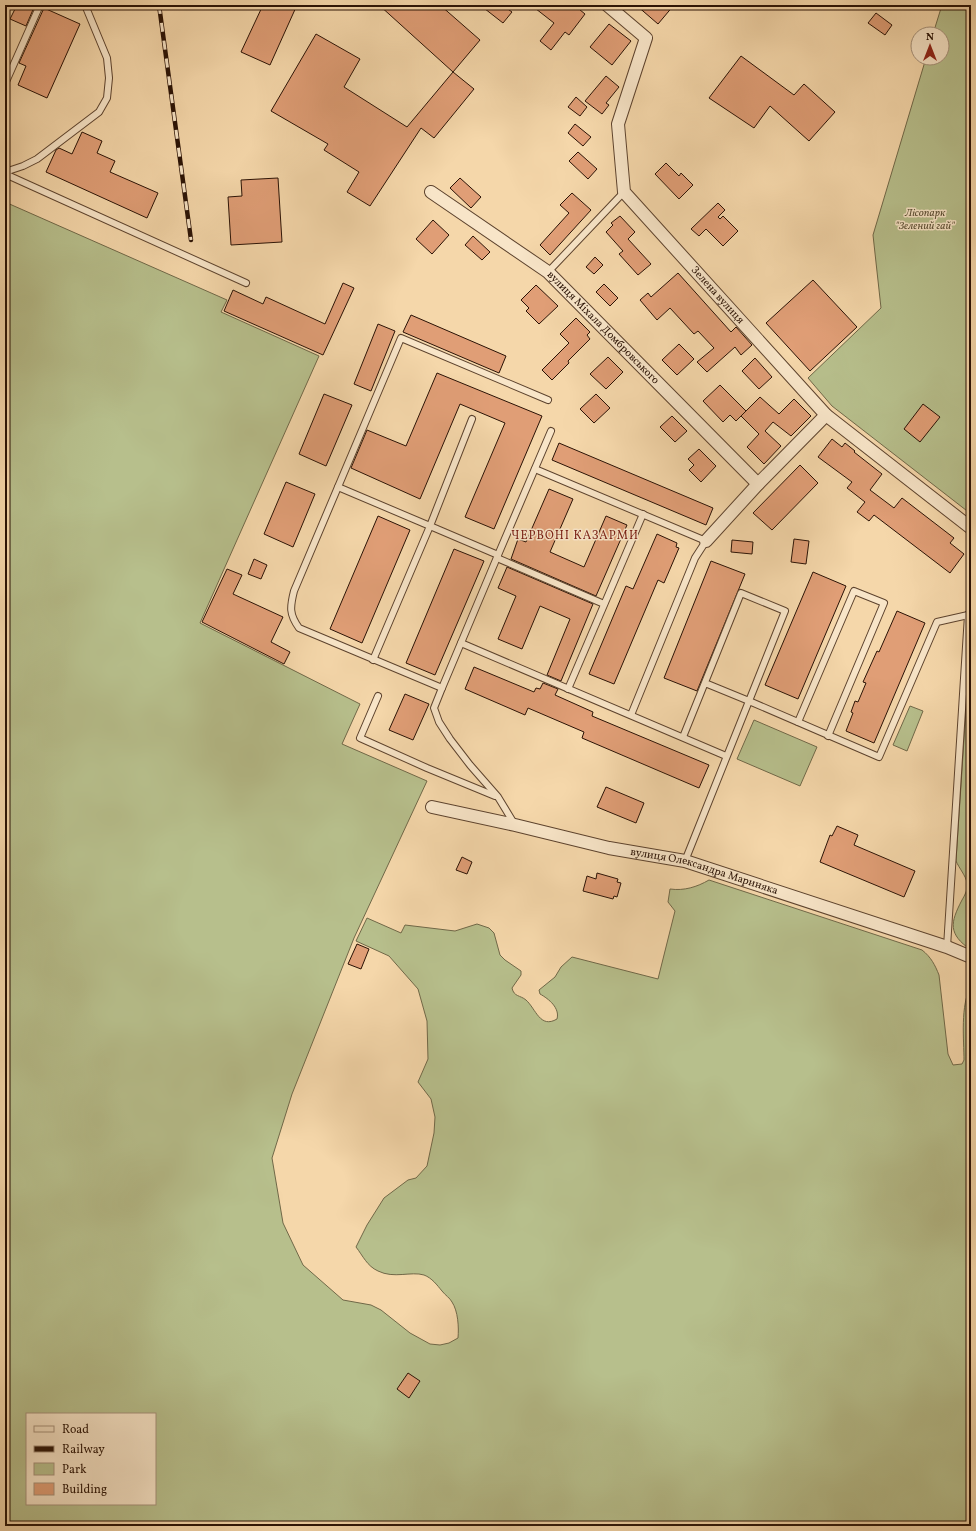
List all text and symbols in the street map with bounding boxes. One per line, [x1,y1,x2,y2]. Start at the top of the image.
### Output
north arrow [910,26,950,66]
text: N [926,30,934,45]
park label: Лісопарк "Зелений гай" [895,206,955,234]
street label: Зелена вулиця [687,263,748,328]
street label: вулиця Міхала Домбровського [544,268,663,388]
district label: ЧЕРВОНІ КАЗАРМИ [511,528,639,544]
street label: вулиця Олександра Мариняка [629,844,781,899]
legend [26,1413,156,1505]
text: Road [62,1422,89,1438]
text: Railway [62,1442,105,1458]
text: Park [62,1462,87,1478]
text: Building [62,1482,107,1498]

